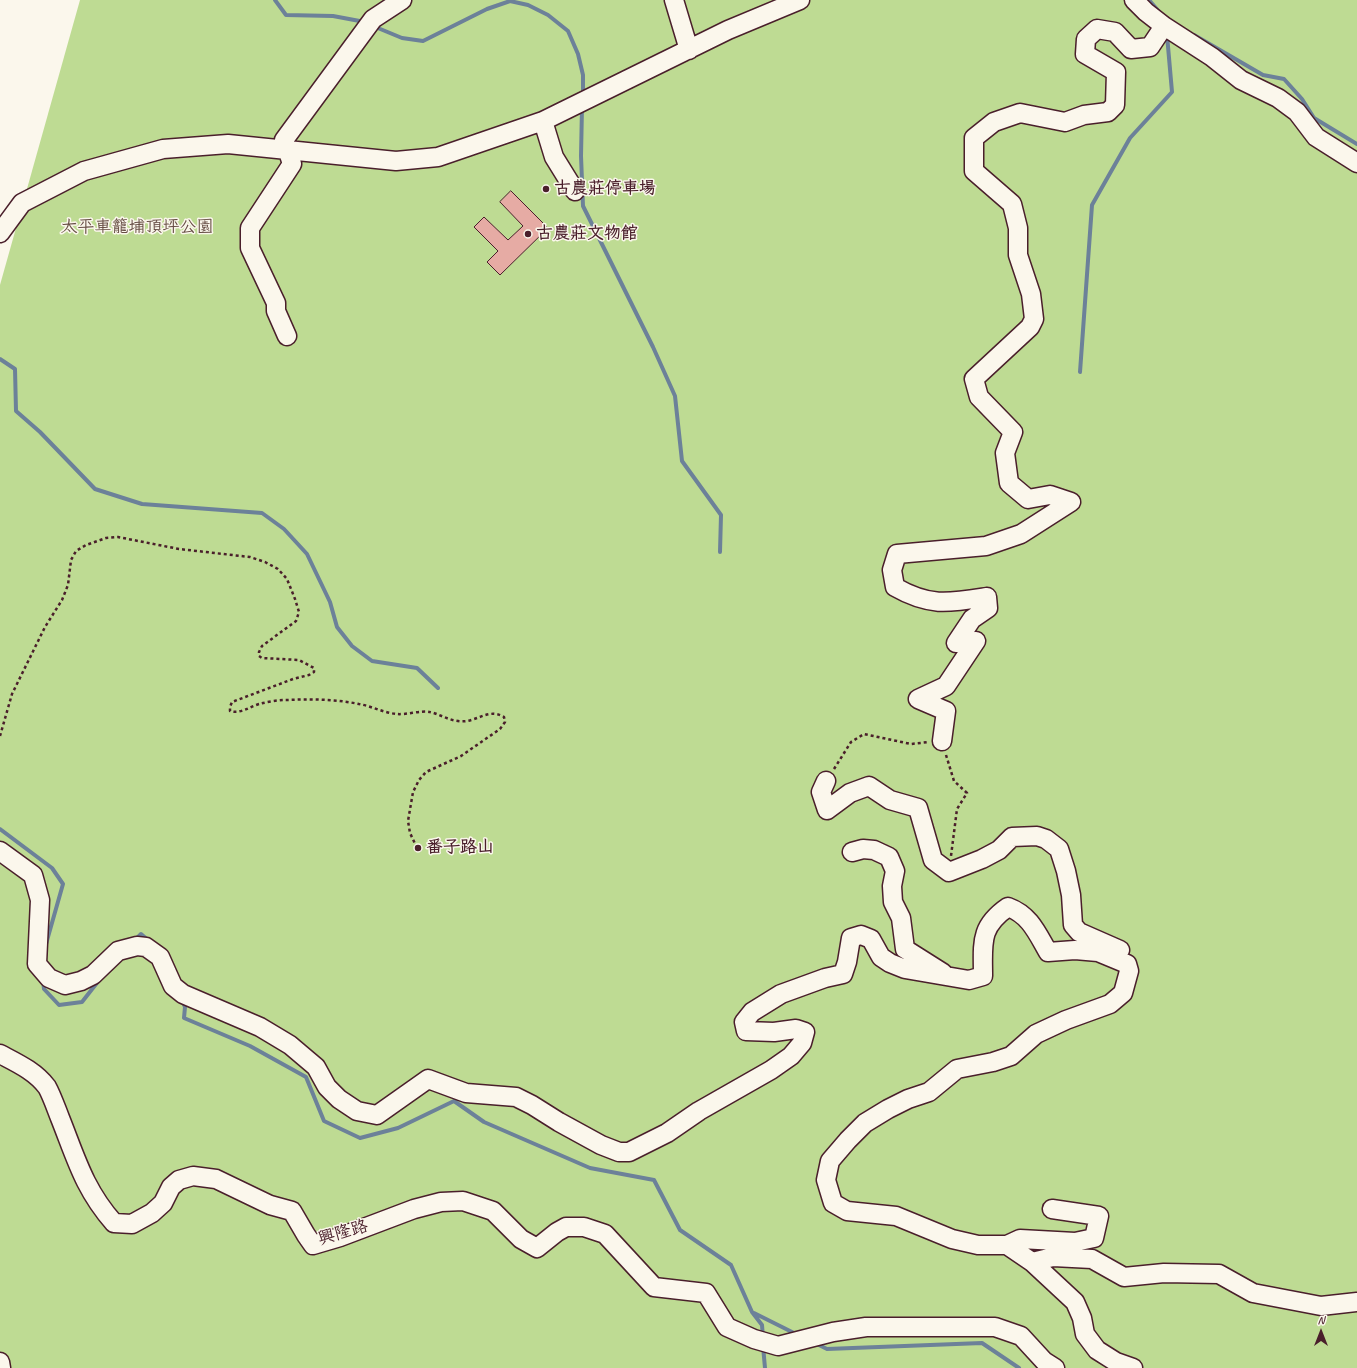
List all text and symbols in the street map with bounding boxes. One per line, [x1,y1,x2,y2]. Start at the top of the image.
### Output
place label: 古農莊停車場 [554,179,656,199]
marker: 古農莊停車場 [541,184,551,194]
park label: 太平車籠埔頂坪公園 [61,218,213,238]
place label: 古農莊文物館 [536,224,638,244]
marker: 古農莊文物館 [523,229,533,239]
place label: 番子路山 [426,838,494,858]
marker: 番子路山 [413,843,423,853]
street label: 興隆路 [316,1216,370,1250]
north arrow [1301,1312,1341,1352]
text: N [1318,1313,1324,1327]

